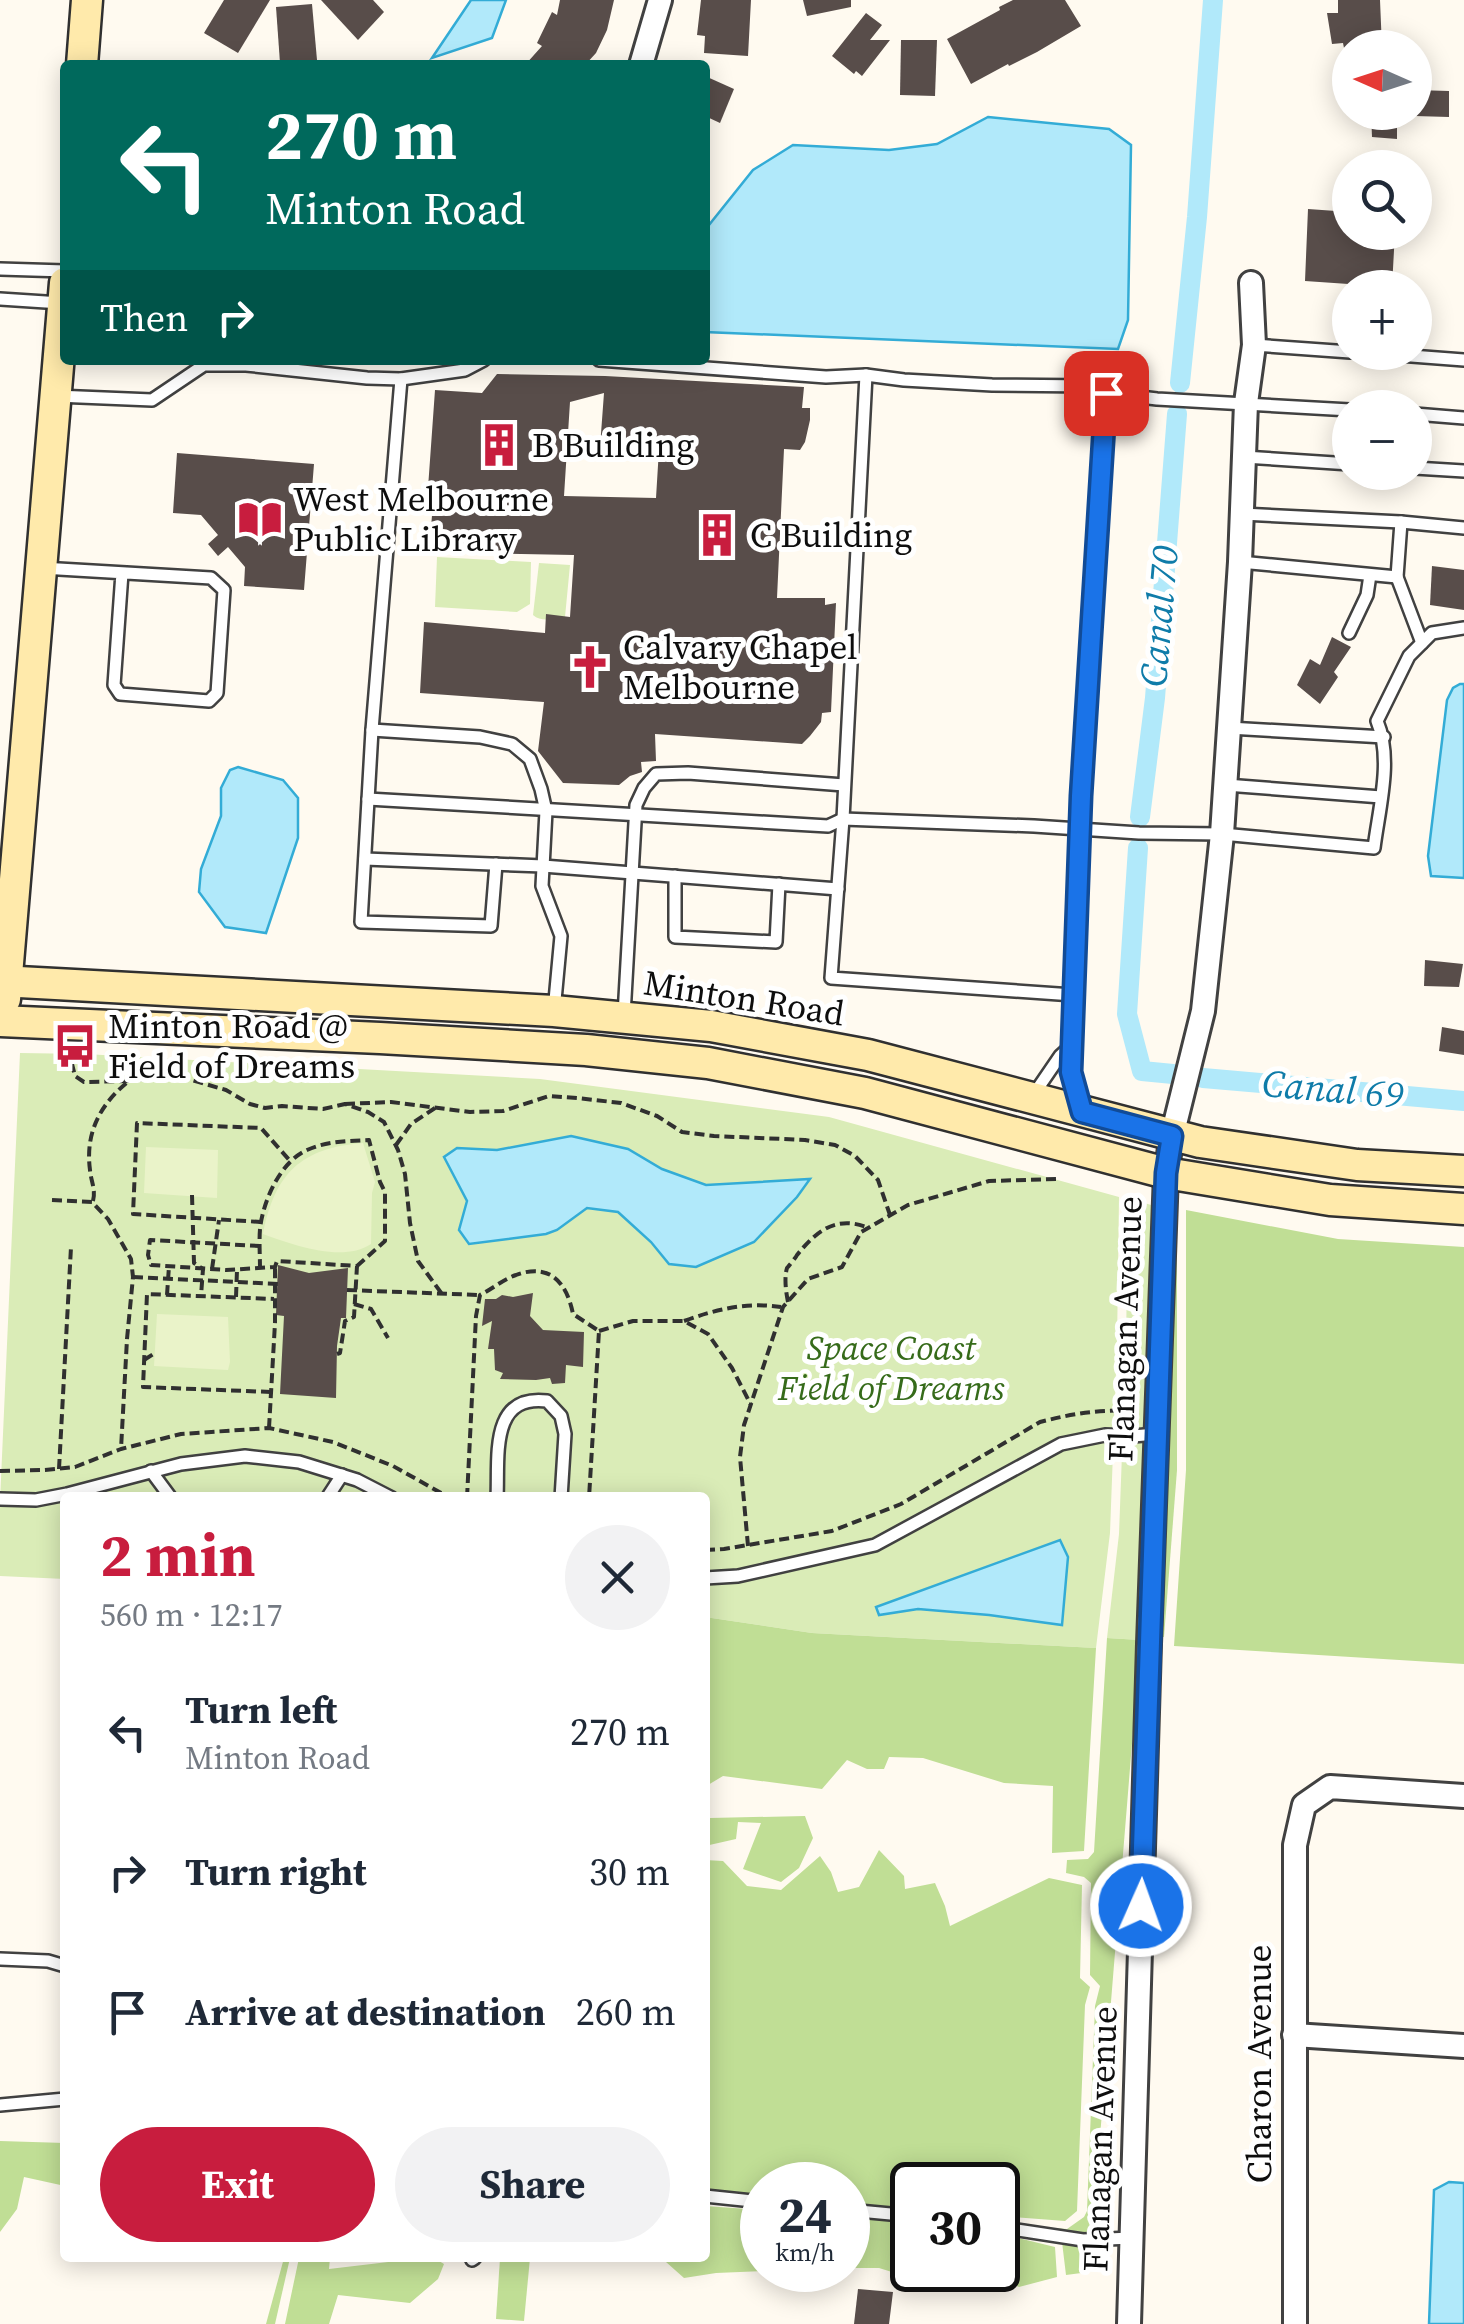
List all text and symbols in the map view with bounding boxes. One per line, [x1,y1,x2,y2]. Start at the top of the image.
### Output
north arrow [1332,30,1432,130]
map controls [1332,30,1432,490]
text: 270 m [265,86,457,182]
icon: left [100,100,230,230]
button: search [1332,150,1432,250]
text: Minton Road [265,177,525,239]
button: + [1332,270,1432,370]
icon: right [208,290,263,345]
text: Then [100,292,188,344]
pin [1064,351,1149,436]
icon: arrive [1079,366,1134,421]
button: − [1332,390,1432,490]
building icon: B Building [475,421,523,469]
place label: B Building [532,421,694,469]
place label: West Melbourne Public Library [293,475,549,563]
library icon: West Melbourne Public Library [236,495,284,543]
building icon: C Building [693,511,741,559]
place label: C Building [750,511,912,559]
water label: Canal 70 [1127,543,1191,689]
place label: Calvary Chapel Melbourne [623,623,858,711]
church icon: Calvary Chapel Melbourne [566,643,614,691]
street label: Minton Road [640,958,848,1038]
place label: Minton Road @ Field of Dreams [108,1002,355,1090]
bus stop icon: Minton Road @ Field of Dreams [51,1022,99,1070]
water label: Canal 69 [1260,1057,1406,1121]
street label: Flanagan Avenue [1096,1195,1154,1463]
park label: Space Coast Field of Dreams [777,1324,1005,1412]
text: 2 min [100,1514,256,1596]
button: close [565,1525,670,1630]
text: 560 m · 12:17 [100,1593,282,1637]
text: Turn left [185,1684,337,1736]
icon: left [100,1705,155,1760]
text: 270 m [570,1706,670,1758]
text: Minton Road [185,1736,370,1780]
icon: right [100,1845,155,1900]
text: Turn right [185,1846,367,1898]
text: 30 m [589,1846,670,1898]
position arrow [1089,1854,1193,1958]
street label: Charon Avenue [1235,1945,1283,2183]
icon: arrive [100,1985,155,2040]
text: Arrive at destination [185,1986,546,2038]
text: 260 m [576,1986,676,2038]
street label: Flanagan Avenue [1071,2005,1129,2273]
button: Exit [100,2127,375,2242]
button: Share [395,2127,670,2242]
speed limit sign: 30 [890,2162,1020,2292]
text: 24 [778,2180,832,2249]
text: km/h [775,2235,835,2269]

